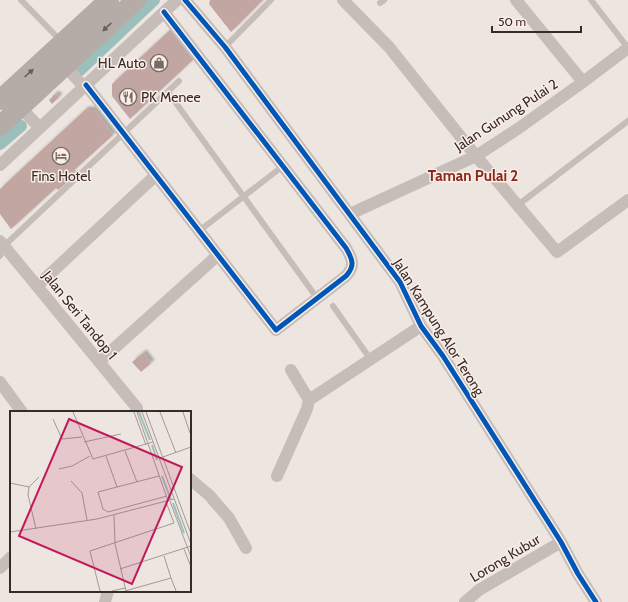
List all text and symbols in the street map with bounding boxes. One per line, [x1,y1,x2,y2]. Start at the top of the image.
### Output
scale bar [492,8,581,34]
text: 50 m [498,14,526,29]
one-way arrow [102,22,112,31]
shop icon: HL Auto [149,53,169,73]
place label: HL Auto [98,54,146,72]
one-way arrow [24,69,34,78]
street label: Jalan Gunung Pulai 2 [450,75,561,156]
restaurant icon: PK Menee [118,87,138,107]
place label: PK Menee [141,88,201,106]
hotel icon: Fins Hotel [51,146,71,166]
place label: Fins Hotel [31,167,91,185]
district label: Taman Pulai 2 [428,167,518,185]
street label: Jalan Kampung Alor Terong [389,254,489,400]
street label: Jalan Seri Tandop 1 [38,266,121,363]
inset map [10,411,191,592]
street label: Lorong Kubur [467,530,544,586]

